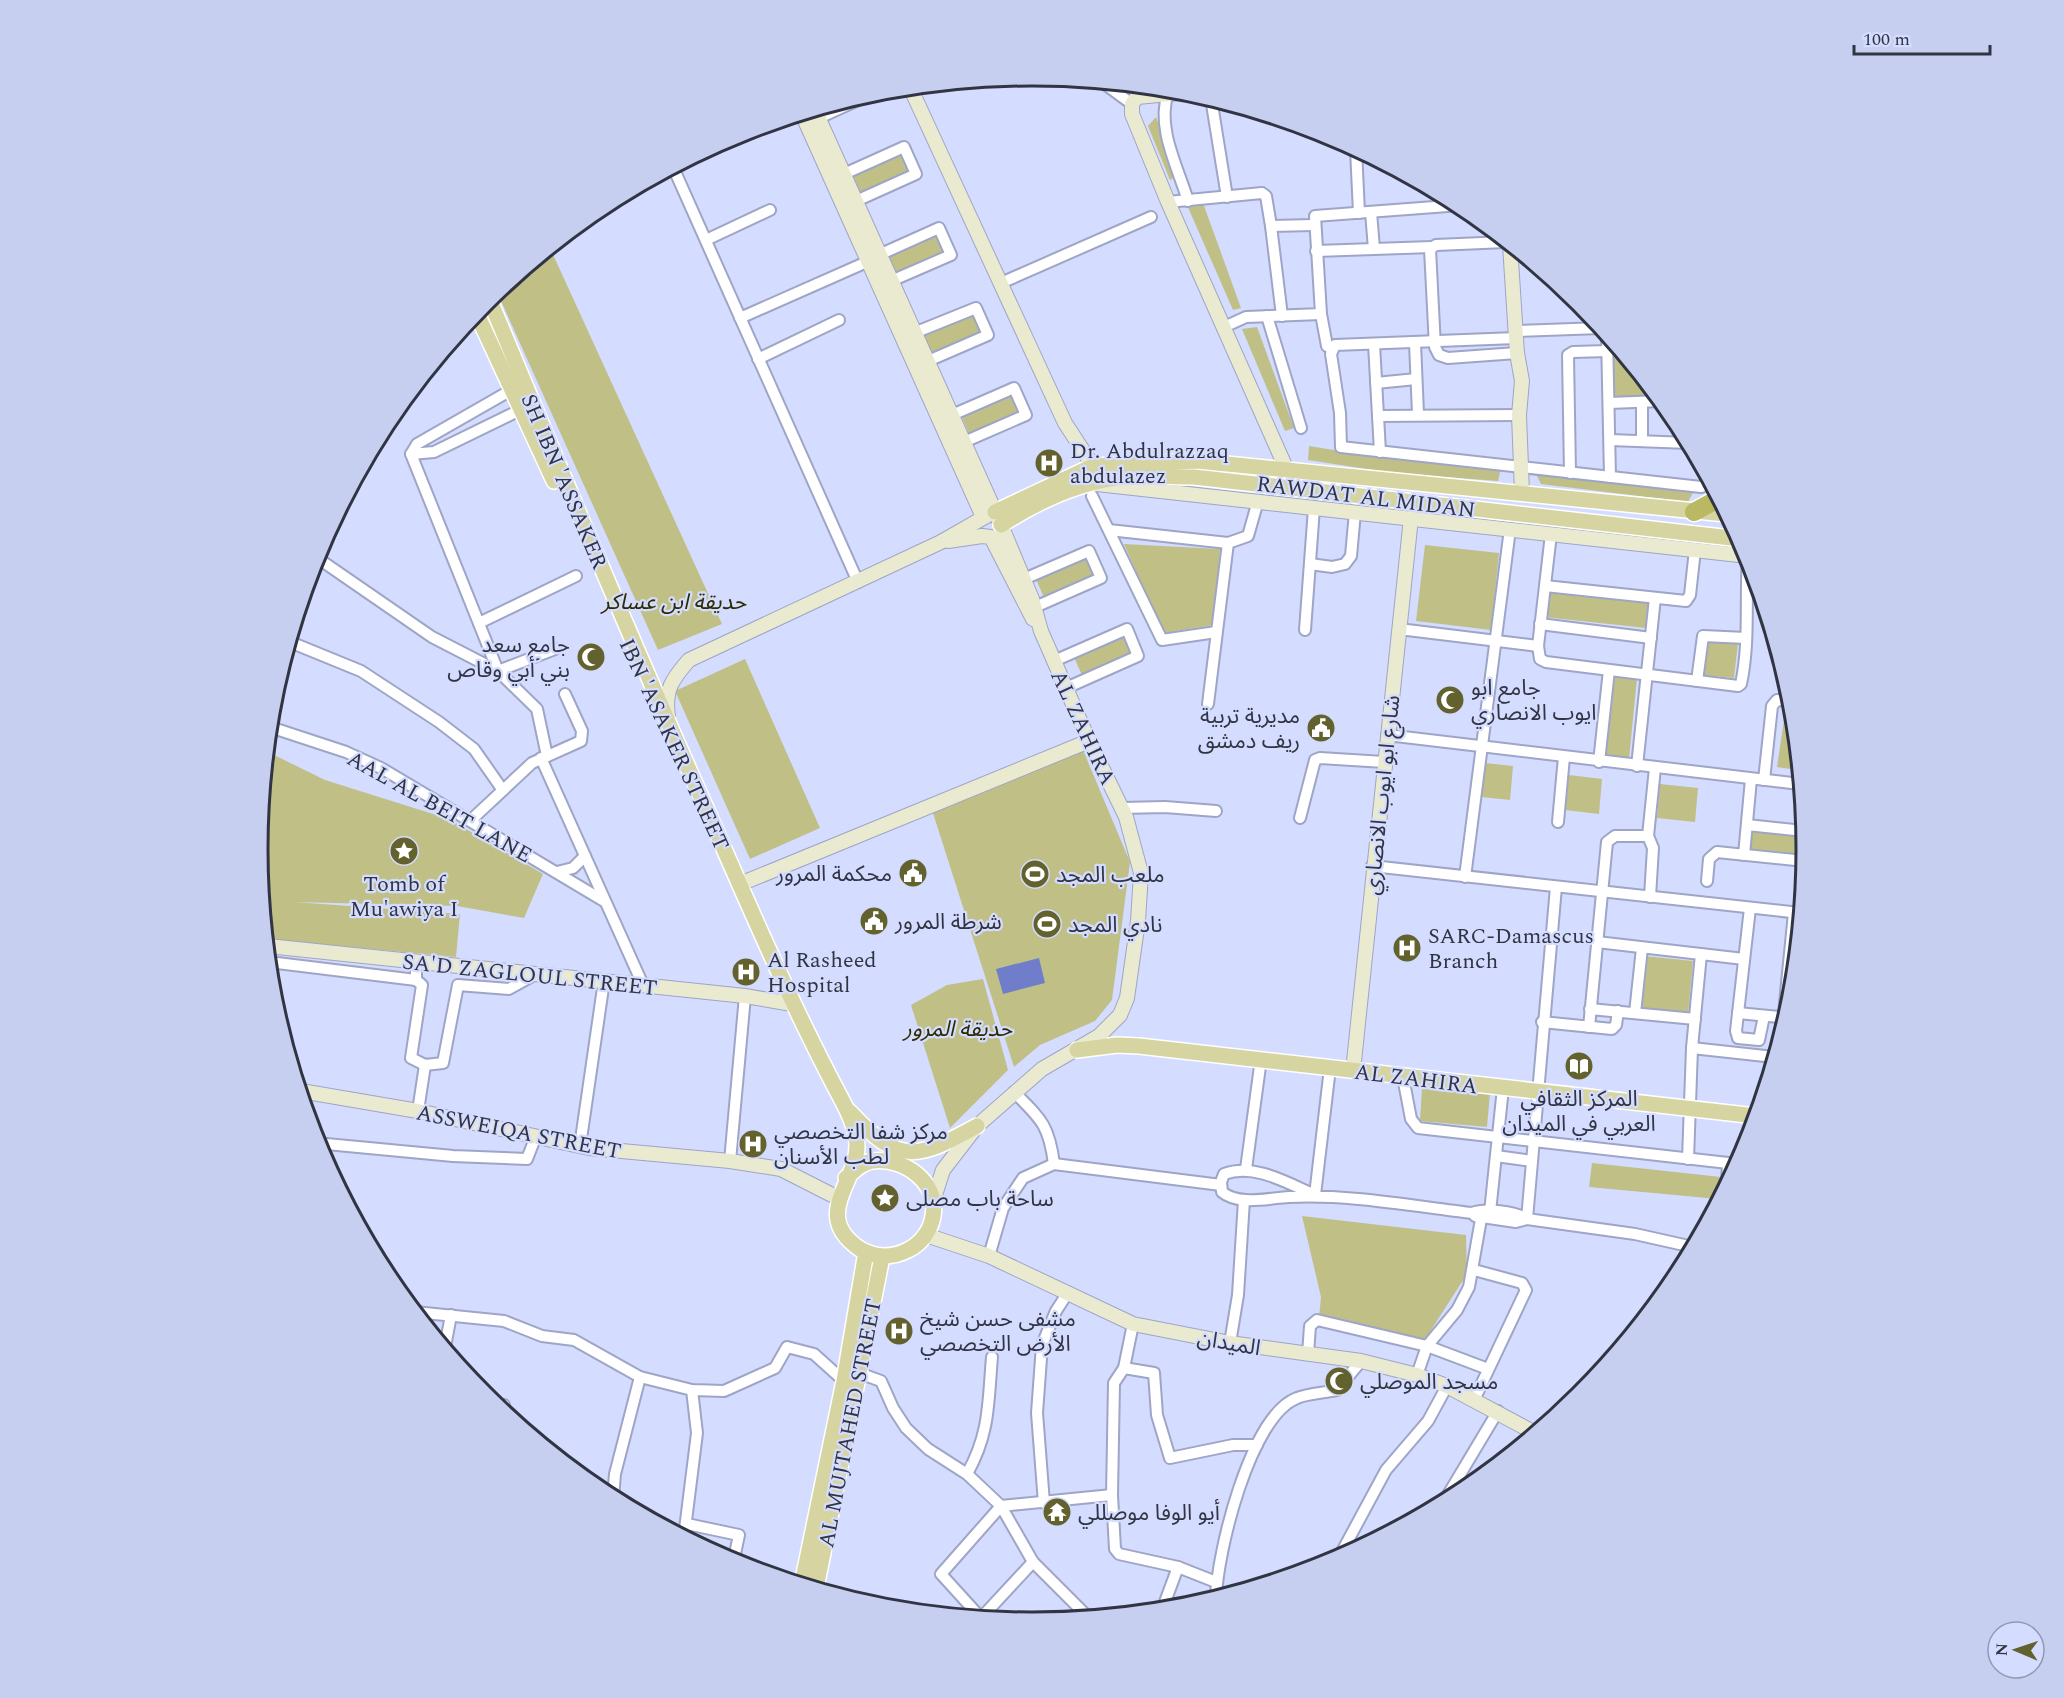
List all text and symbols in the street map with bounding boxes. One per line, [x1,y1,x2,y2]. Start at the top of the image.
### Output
scale bar [1854,18,1990,56]
text: 100 m [1863,26,1910,53]
street label: SH IBN 'ASSAKER [512,389,616,575]
place label: Dr. Abdulrazzaq abdulazez [1070,435,1229,493]
hospital icon: Dr. Abdulrazzaq abdulazez [1033,447,1065,479]
street label: RAWDAT AL MIDAN [1254,468,1477,527]
park label: حديقة ابن عساكر [600,586,747,619]
place label: جامع سعد بني أبي وقاص [447,629,570,687]
street label: IBN 'ASAKER STREET [610,633,737,856]
mosque icon: جامع سعد بني أبي وقاص [575,641,607,673]
street label: AL ZAHIRA [1041,664,1124,791]
place label: جامع ابو ايوب الانصاري [1471,672,1597,730]
mosque icon: جامع ابو ايوب الانصاري [1434,684,1466,716]
street label: شارع ابو ايوب الانصاري [1356,693,1409,897]
place label: مديرية تربية ريف دمشق [1198,700,1300,758]
public building icon: مديرية تربية ريف دمشق [1305,712,1337,744]
street label: AAL AL BEIT LANE [341,743,538,872]
place icon: Tomb of Mu'awiya I [388,835,420,867]
public building icon: محكمة المرور [897,857,929,889]
place label: محكمة المرور [775,858,892,891]
sports icon: ملعب المجد [1019,858,1051,890]
place label: ملعب المجد [1056,859,1165,892]
place label: Tomb of Mu'awiya I [350,868,458,926]
public building icon: شرطة المرور [858,905,890,937]
place label: شرطة المرور [894,906,1002,939]
sports icon: نادي المجد [1031,908,1063,940]
place label: نادي المجد [1068,909,1162,942]
place label: SARC-Damascus Branch [1428,920,1594,978]
hospital icon: SARC-Damascus Branch [1391,932,1423,964]
place label: Al Rasheed Hospital [767,944,877,1002]
street label: SA'D ZAGLOUL STREET [401,946,659,1005]
hospital icon: Al Rasheed Hospital [730,956,762,988]
park label: حديقة المرور [902,1013,1013,1046]
library icon: المركز الثقافي العربي في الميدان [1563,1050,1595,1082]
street label: AL ZAHIRA [1352,1056,1479,1103]
place label: المركز الثقافي العربي في الميدان [1502,1083,1656,1141]
street label: ASSWEIQA STREET [413,1096,624,1169]
place label: مركز شفا التخصصي لطب الأسنان [774,1116,948,1174]
hospital icon: مركز شفا التخصصي لطب الأسنان [737,1128,769,1160]
place icon: ساحة باب مصلى [869,1182,901,1214]
place label: ساحة باب مصلى [906,1183,1054,1216]
street label: AL MUJTAHED STREET [810,1296,891,1551]
place label: مشفى حسن شيخ الأرض التخصصي [920,1303,1076,1361]
hospital icon: مشفى حسن شيخ الأرض التخصصي [883,1315,915,1347]
street label: الميدان [1194,1322,1263,1365]
mosque icon: مسجد الموصلي [1323,1365,1355,1397]
place label: مسجد الموصلي [1360,1366,1498,1399]
temple icon: أيو الوفا موصللي [1041,1496,1073,1528]
place label: أيو الوفا موصللي [1078,1497,1220,1530]
north arrow [1986,1620,2046,1680]
text: N [1990,1643,2014,1656]

